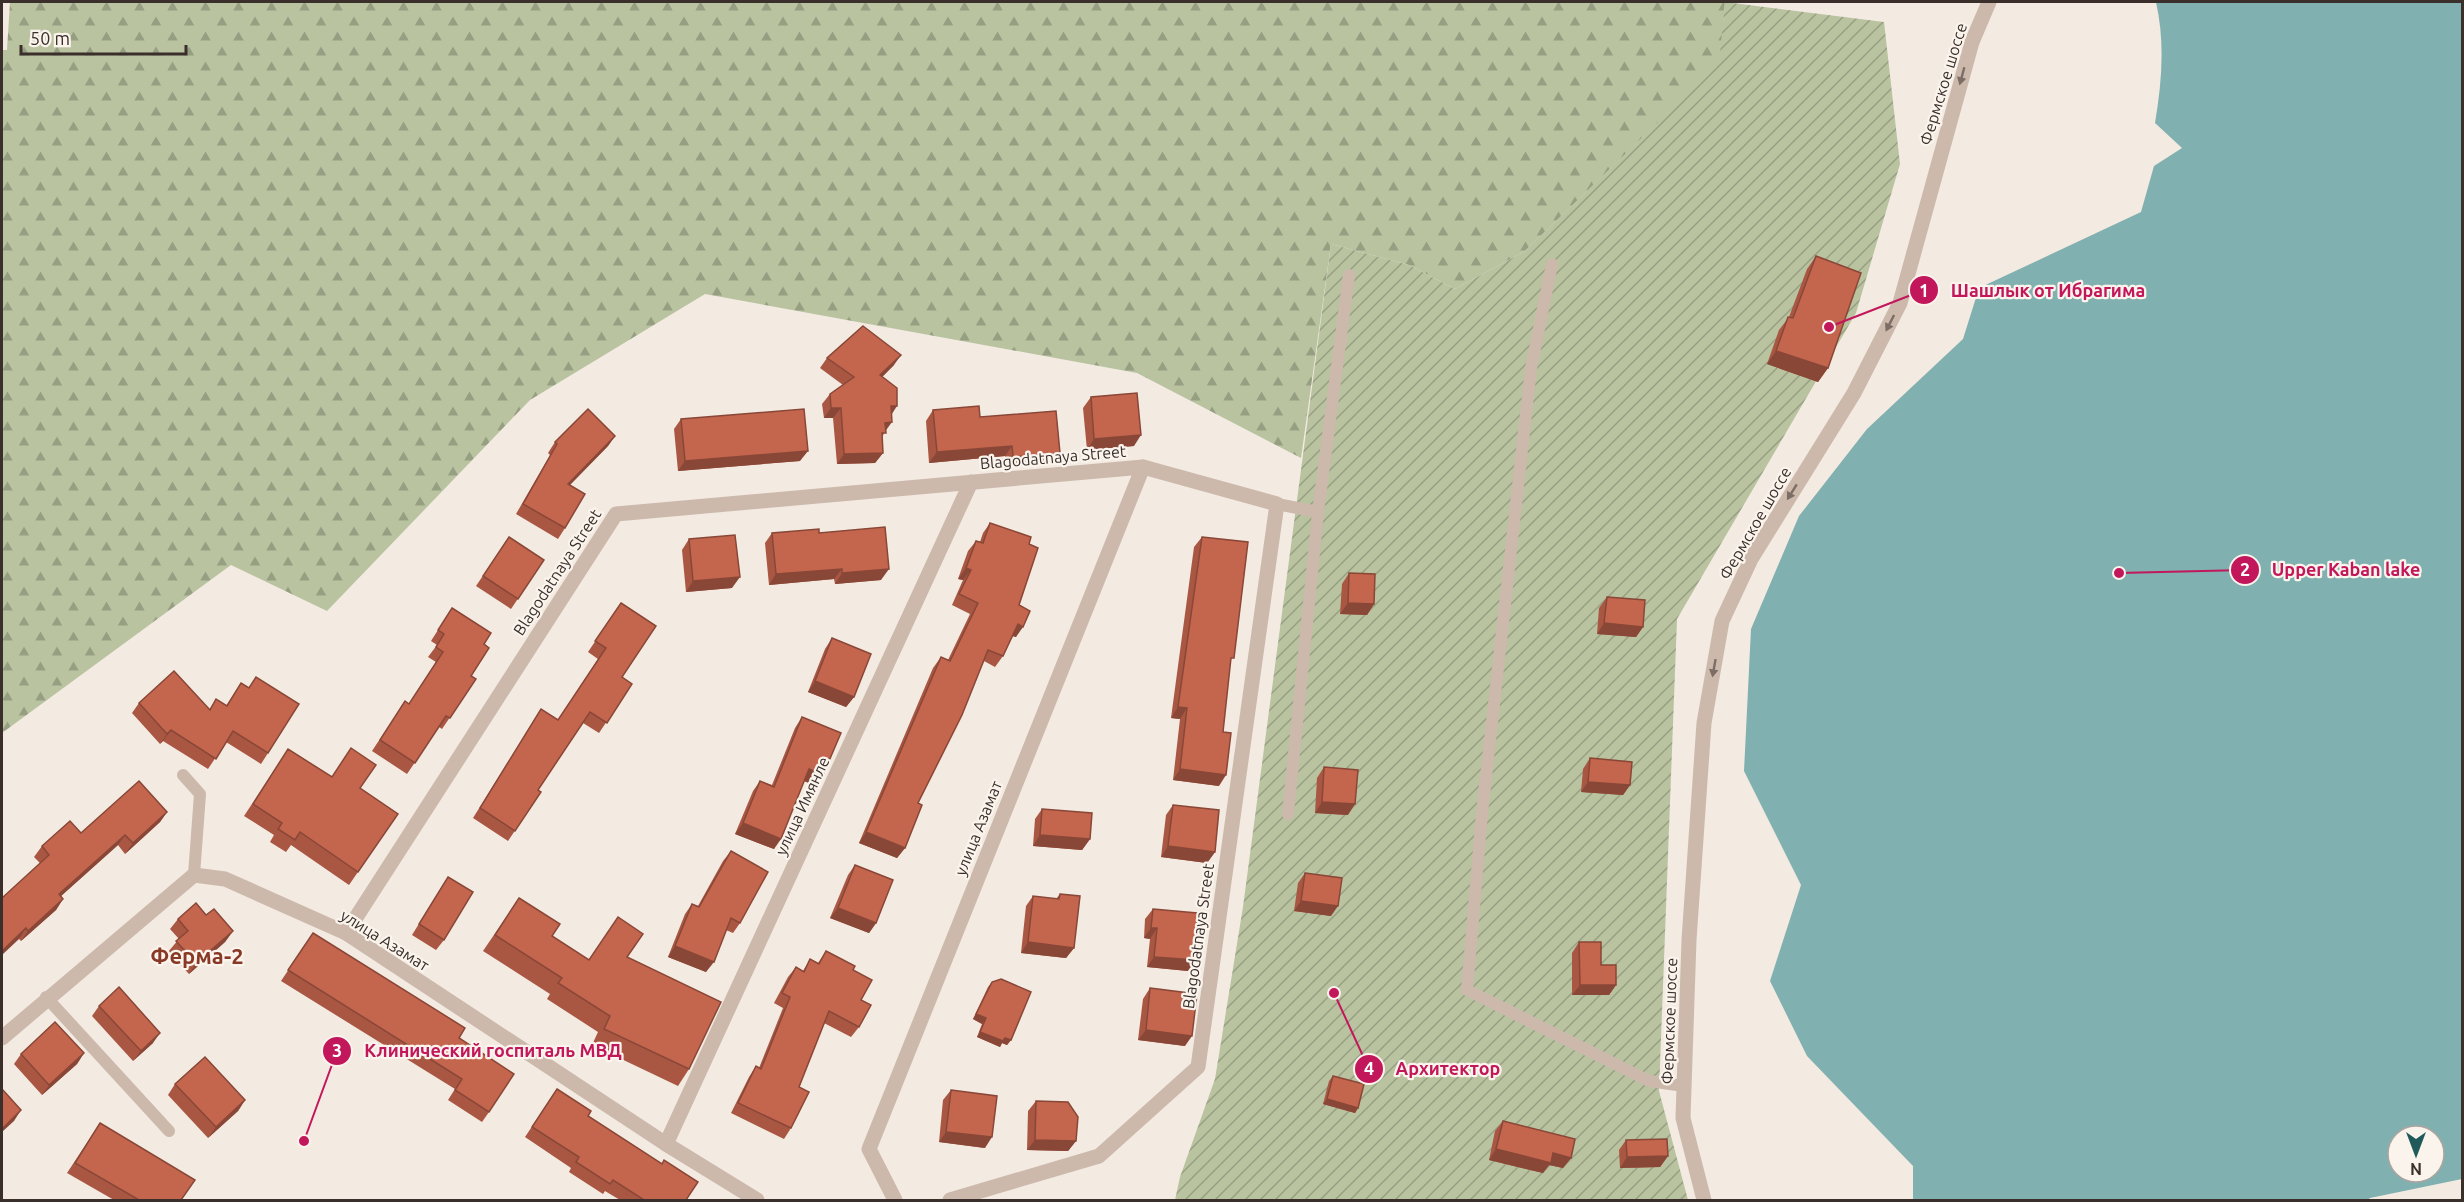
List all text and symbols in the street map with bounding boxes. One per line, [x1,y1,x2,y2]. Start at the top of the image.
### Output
scale bar [21,18,186,56]
street label: Фермское шоссе [1916,21,1970,147]
text: 50 m [30,28,70,48]
one-way arrow [1957,67,1966,85]
callout: Шашлык от Ибрагима [1909,272,2157,308]
text: 1 [1919,280,1929,300]
text: Шашлык от Ибрагима [1951,280,2145,300]
one-way arrow [1885,315,1894,332]
street label: Blagodatnaya Street [979,442,1128,472]
street label: Фермское шоссе [1715,464,1795,582]
one-way arrow [1787,484,1798,500]
street label: Blagodatnaya Street [510,505,605,638]
callout: Upper Kaban lake [2230,552,2432,588]
text: 2 [2240,559,2250,579]
text: Upper Kaban lake [2272,559,2420,579]
one-way arrow [1709,659,1718,678]
street label: улица Имянле [771,754,833,858]
street label: улица Азамат [951,778,1005,878]
street label: Blagodatnaya Street [1179,861,1217,1010]
street label: улица Азамат [338,906,432,974]
district label: Ферма-2 [150,943,244,968]
street label: Фермское шоссе [1658,957,1680,1085]
callout: Клинический госпиталь МВД [322,1033,634,1069]
text: 3 [332,1040,342,1060]
text: Клинический госпиталь МВД [364,1040,622,1060]
callout: Архитектор [1354,1051,1513,1087]
text: 4 [1364,1058,1374,1078]
text: Архитектор [1396,1058,1500,1078]
north arrow [2386,1124,2446,1184]
text: N [2410,1160,2422,1178]

